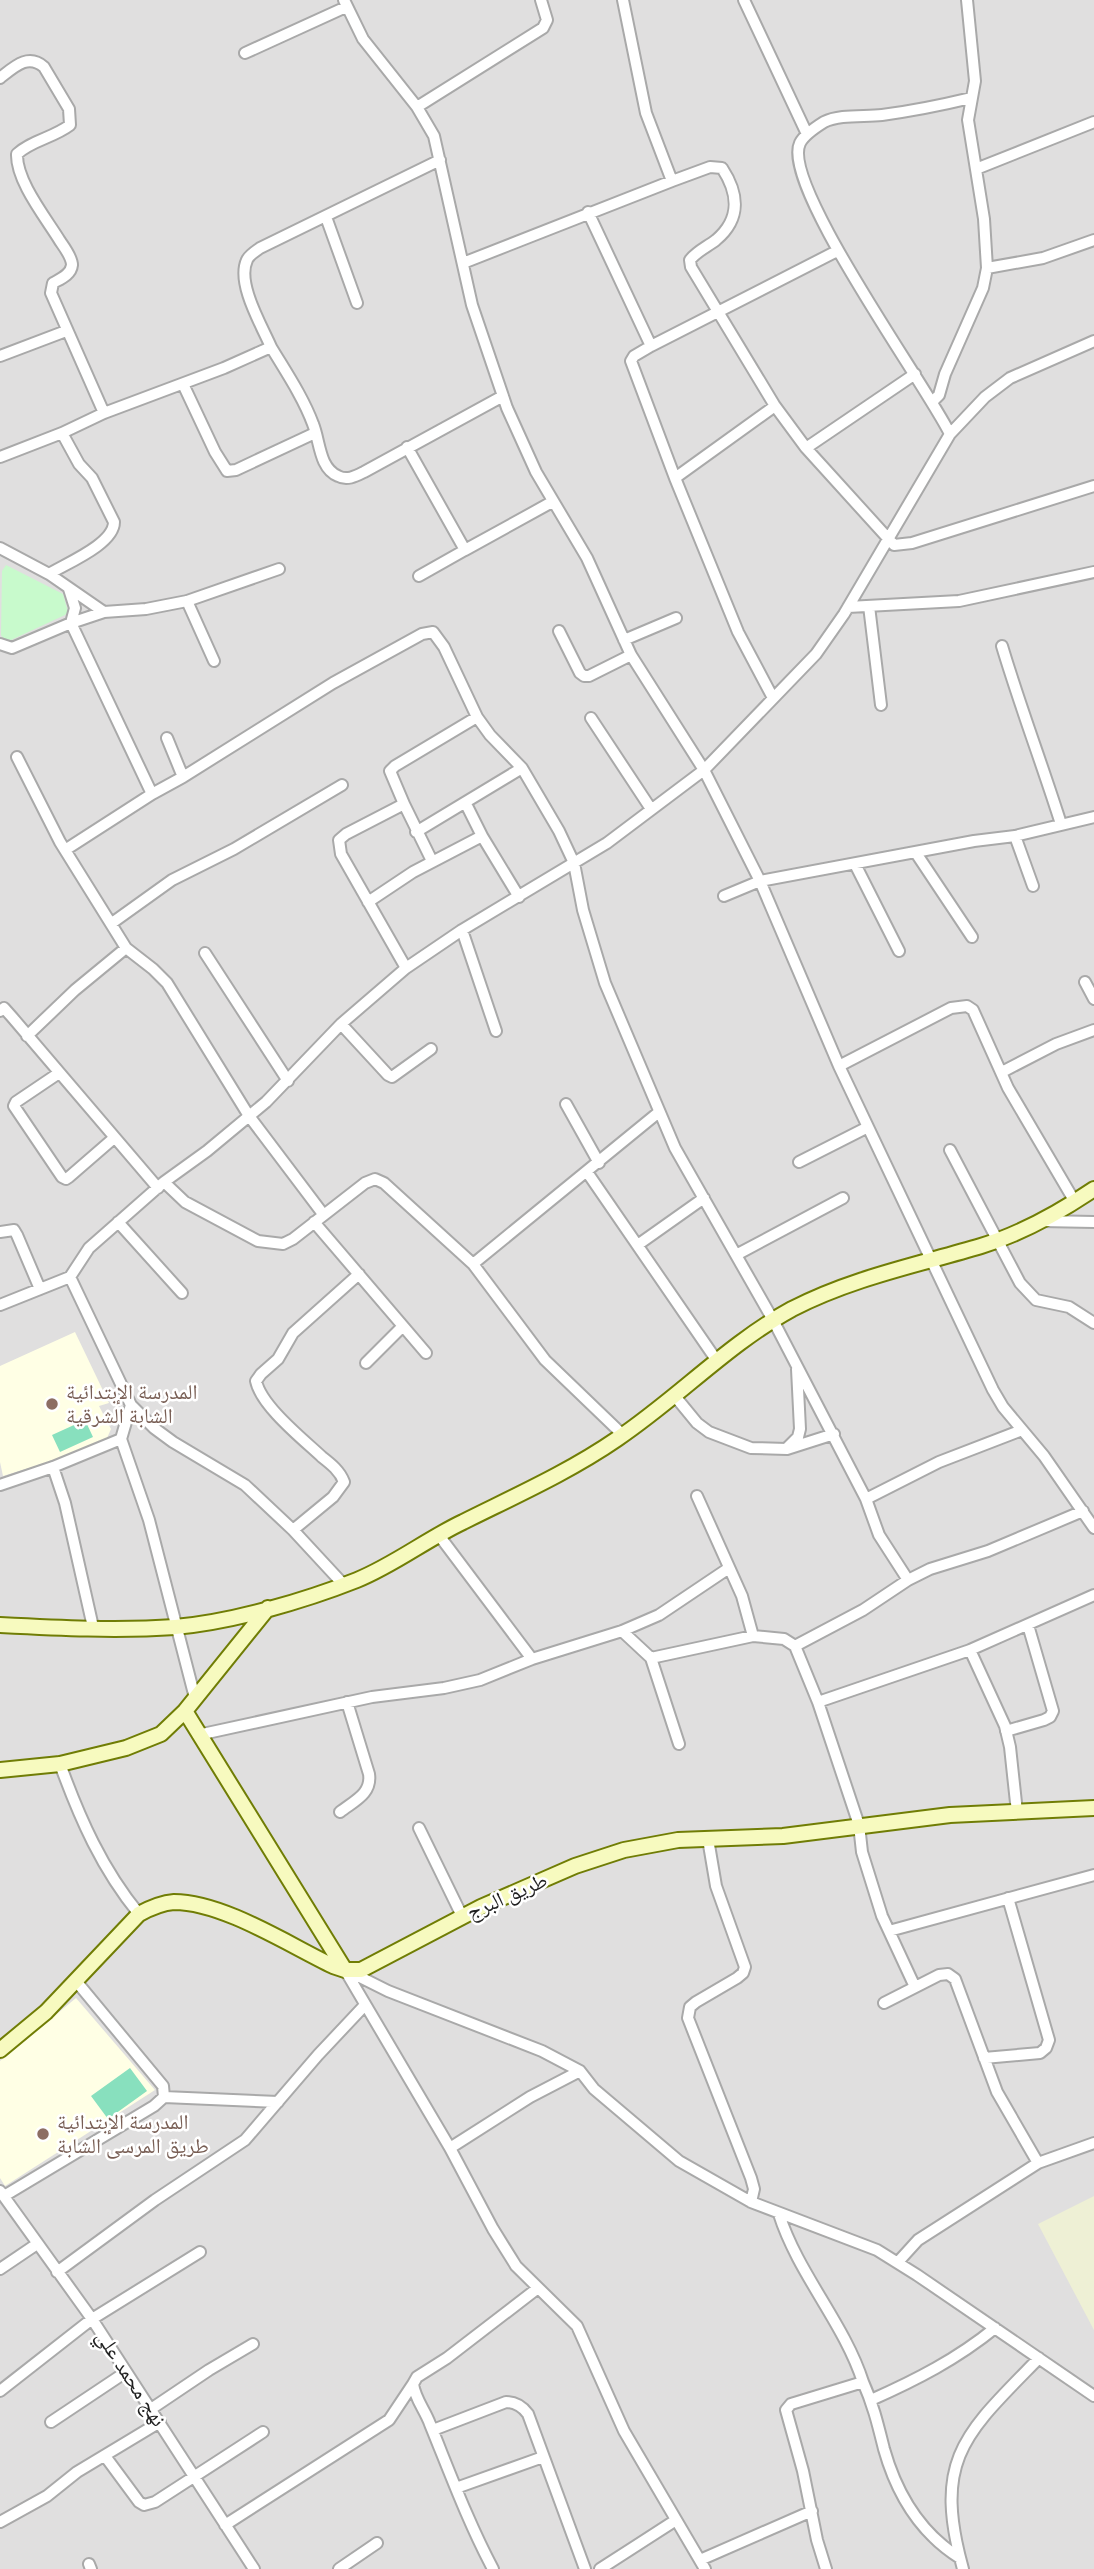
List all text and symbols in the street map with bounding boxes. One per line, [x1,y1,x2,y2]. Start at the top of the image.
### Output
place label: المدرسة الإبتدائية الشابة الشرقية [66,1380,197,1428]
marker: المدرسة الإبتدائية الشابة الشرقية [44,1396,60,1412]
street label: طريق البرج [463,1868,551,1925]
place label: المدرسة الإبتدائية طريق المرسى الشابة [57,2110,209,2159]
marker: المدرسة الإبتدائية طريق المرسى الشابة [35,2126,51,2142]
street label: نهج محمد علي [87,2325,171,2433]

